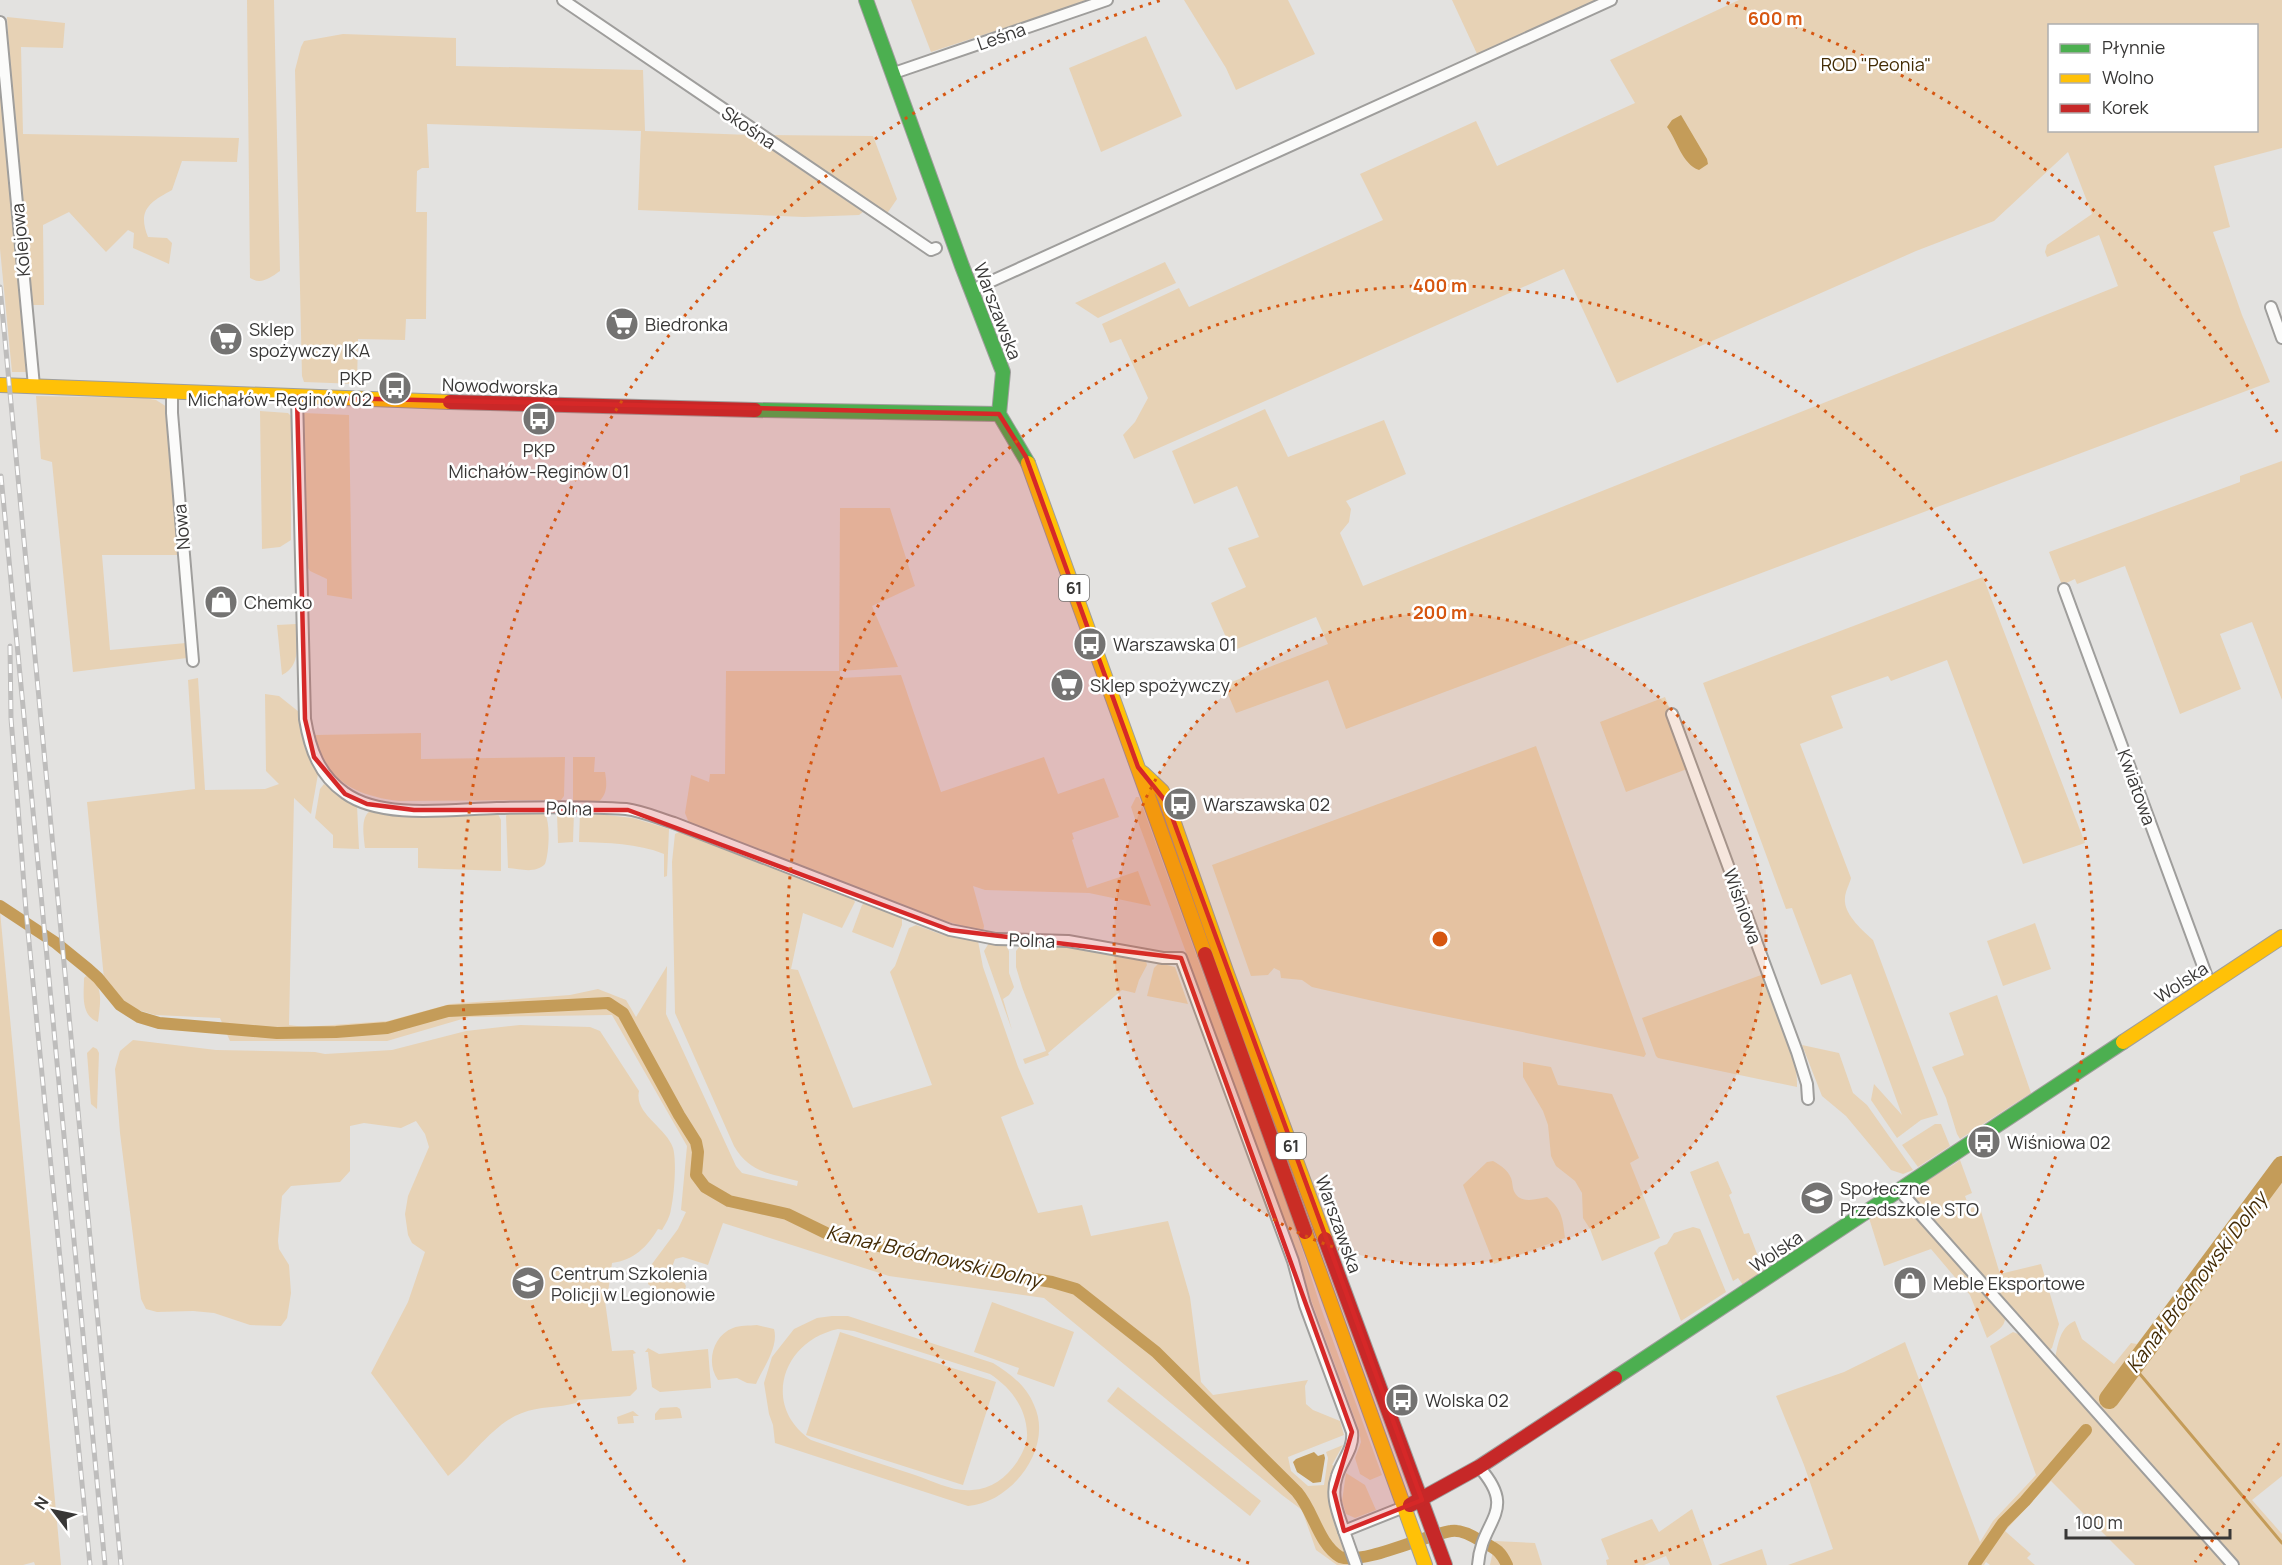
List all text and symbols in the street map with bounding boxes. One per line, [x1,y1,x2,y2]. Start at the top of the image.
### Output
text: 600 m [1748,6,1802,30]
street label: Leśna [974,17,1028,55]
legend [2048,24,2258,132]
text: Płynnie [2102,35,2165,59]
park label: ROD "Peonia" [1821,52,1931,76]
text: Wolno [2102,65,2154,89]
text: Korek [2102,95,2149,119]
street label: Skośna [717,100,781,154]
street label: Kolejowa [5,202,35,278]
street label: Warszawska [969,259,1027,363]
text: 400 m [1413,273,1467,297]
supermarket icon: Biedronka [604,306,640,342]
place label: Biedronka [645,312,728,336]
place label: Sklep spożywczy IKA [249,317,371,362]
supermarket icon: Sklep spożywczy IKA [208,321,244,357]
place label: PKP Michałów-Reginów 02 [188,366,372,411]
bus stop icon: PKP Michałów-Reginów 02 [377,370,413,406]
street label: Nowodworska [442,372,558,400]
bus stop icon: PKP Michałów-Reginów 01 [521,401,557,437]
place label: PKP Michałów-Reginów 01 [448,438,630,483]
street label: Nowa [167,503,195,551]
road number: 61 [1059,575,1089,601]
shop icon: Chemko [203,584,239,620]
place label: Chemko [244,590,312,614]
text: 200 m [1413,600,1467,624]
bus stop icon: Warszawska 01 [1072,626,1108,662]
place label: Warszawska 01 [1113,632,1237,656]
supermarket icon: Sklep spożywczy [1049,667,1085,703]
place label: Sklep spożywczy [1090,673,1231,697]
street label: Kwiatowa [2112,746,2162,828]
bus stop icon: Warszawska 02 [1162,786,1198,822]
place label: Warszawska 02 [1203,792,1330,816]
street label: Polna [546,796,592,820]
street label: Wiśniowa [1718,865,1768,947]
street label: Polna [1008,927,1056,953]
centre of rings [1430,929,1450,949]
street label: Wolska [2150,956,2212,1008]
bus stop icon: Wiśniowa 02 [1966,1124,2002,1160]
place label: Wiśniowa 02 [2007,1130,2110,1154]
road number: 61 [1276,1133,1306,1159]
street label: Warszawska [1310,1172,1368,1276]
place label: Społeczne Przedszkole STO [1840,1176,1979,1221]
school or university icon: Społeczne Przedszkole STO [1799,1180,1835,1216]
water label: Kanał Bródnowski Dolny [2119,1184,2274,1378]
water label: Kanał Bródnowski Dolny [824,1218,1046,1294]
street label: Wolska [1745,1225,1807,1277]
place label: Centrum Szkolenia Policji w Legionowie [551,1261,715,1306]
school or university icon: Centrum Szkolenia Policji w Legionowie [510,1265,546,1301]
shop icon: Meble Eksportowe [1892,1265,1928,1301]
place label: Meble Eksportowe [1933,1271,2085,1295]
bus stop icon: Wolska 02 [1384,1382,1420,1418]
place label: Wolska 02 [1425,1388,1509,1412]
north arrow [24,1481,84,1541]
text: N [29,1492,54,1514]
scale bar [2066,1502,2230,1540]
text: 100 m [2075,1510,2123,1534]

